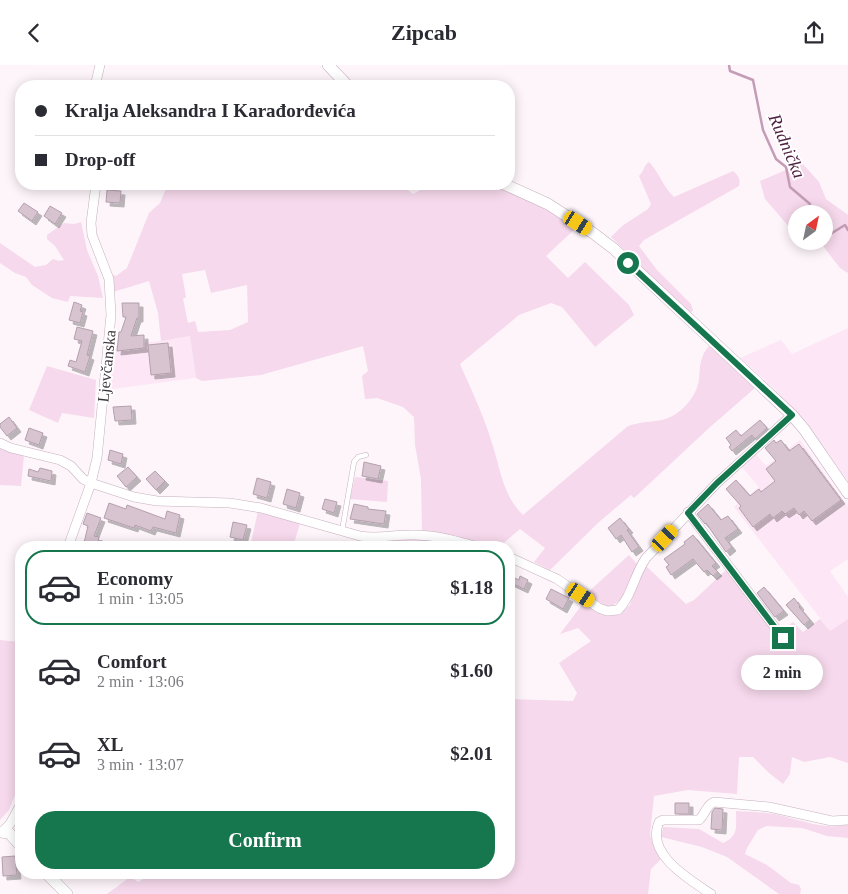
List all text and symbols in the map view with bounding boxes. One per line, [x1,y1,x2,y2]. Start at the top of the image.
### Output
icon: back [20,19,48,47]
icon: share [800,19,828,47]
text: Zipcab [391,20,457,45]
text: Kralja Aleksandra I Karađorđevića [65,100,356,121]
water label: Rudnička [764,110,809,181]
text: Drop-off [65,149,135,170]
north arrow [788,205,832,250]
map controls [788,205,833,250]
car [561,209,594,237]
route start [617,252,639,274]
street label: Ljevčanska [94,329,120,403]
car [649,522,680,554]
icon: car [37,565,82,610]
text: Economy [97,568,173,589]
text: $1.18 [450,577,493,598]
car [564,580,597,610]
text: 1 min · 13:05 [97,590,184,607]
route end [772,627,794,649]
icon: car [37,648,82,693]
text: Comfort [97,651,167,672]
callout: 2 min [742,655,824,691]
text: $1.60 [450,660,493,681]
text: 2 min [763,664,801,681]
text: 2 min · 13:06 [97,673,184,690]
icon: car [37,731,82,776]
text: XL [97,734,123,755]
text: $2.01 [450,743,493,764]
text: 3 min · 13:07 [97,756,184,773]
button: Confirm [35,811,495,869]

